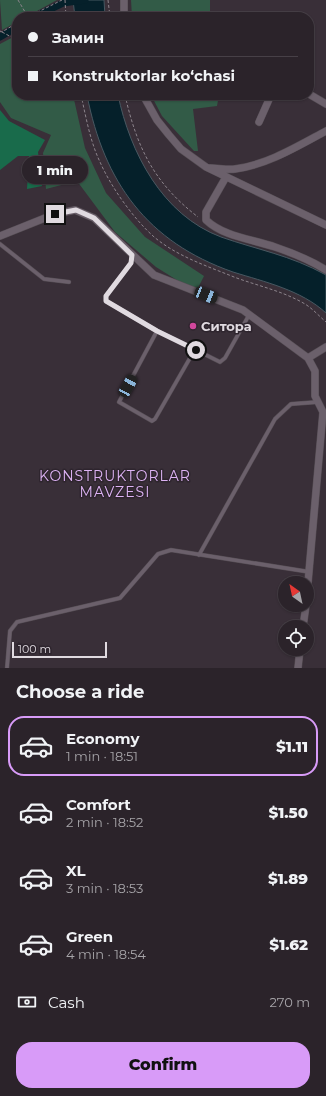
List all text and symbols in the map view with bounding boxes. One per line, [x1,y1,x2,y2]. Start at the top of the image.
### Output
text: Замин [52,28,104,47]
text: Konstruktorlar ko‘chasi [52,66,235,85]
callout: 1 min [22,156,88,184]
text: 1 min [37,162,73,178]
route end [46,205,64,223]
car [193,285,219,305]
place label: Ситора [201,318,252,334]
marker: Ситора [188,321,198,331]
route start [187,341,205,359]
car [117,373,139,399]
district label: KONSTRUKTORLAR MAVZESI [39,467,191,501]
north arrow [278,576,314,612]
map controls [278,576,314,656]
button: locate [278,620,314,656]
scale bar [12,640,107,659]
text: 100 m [18,642,51,656]
text: Choose a ride [16,681,144,703]
icon: car [18,728,54,764]
text: Economy [66,729,139,748]
text: $1.11 [276,737,308,756]
text: 1 min · 18:51 [66,748,138,764]
icon: car [18,794,54,830]
text: Comfort [66,795,131,814]
text: $1.50 [269,803,308,822]
text: 2 min · 18:52 [66,814,143,830]
icon: car [18,860,54,896]
text: XL [66,861,85,880]
text: $1.89 [268,869,308,888]
text: 3 min · 18:53 [66,880,143,896]
icon: car [18,926,54,962]
text: Green [66,927,113,946]
text: $1.62 [270,935,308,954]
text: 4 min · 18:54 [66,946,146,962]
icon: cash [16,991,38,1013]
text: Cash [48,993,85,1012]
text: 270 m [269,994,310,1010]
button: Confirm [16,1042,310,1088]

